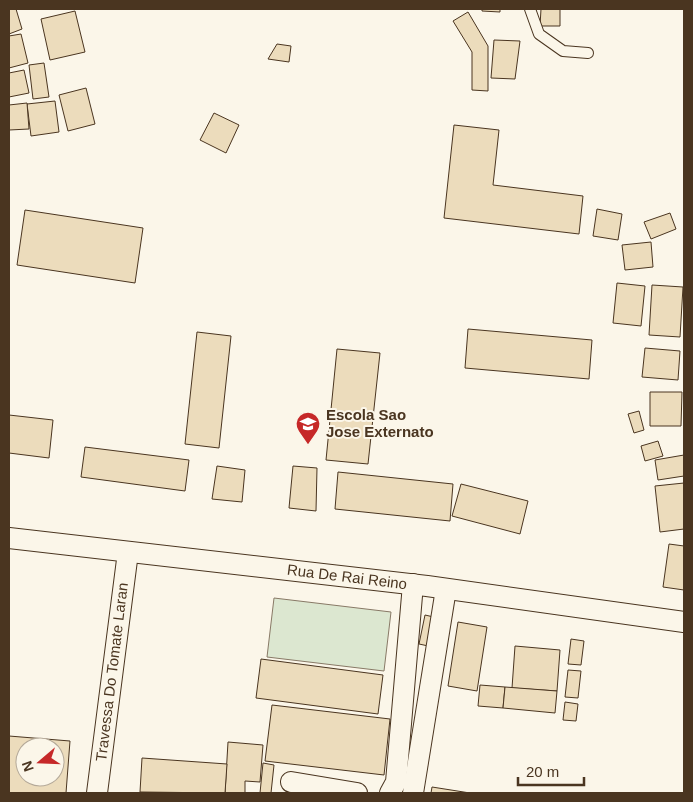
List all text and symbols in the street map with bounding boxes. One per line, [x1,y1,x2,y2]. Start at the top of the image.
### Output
place label: Escola Sao Jose Externato [326,406,434,440]
school or university icon: Escola Sao Jose Externato [295,411,321,445]
street label: Rua De Rai Reino [286,561,408,592]
street label: Travessa Do Tomate Laran [92,582,131,762]
north arrow [15,737,65,787]
scale bar [518,754,584,786]
text: N [18,759,37,774]
text: 20 m [526,763,559,780]

